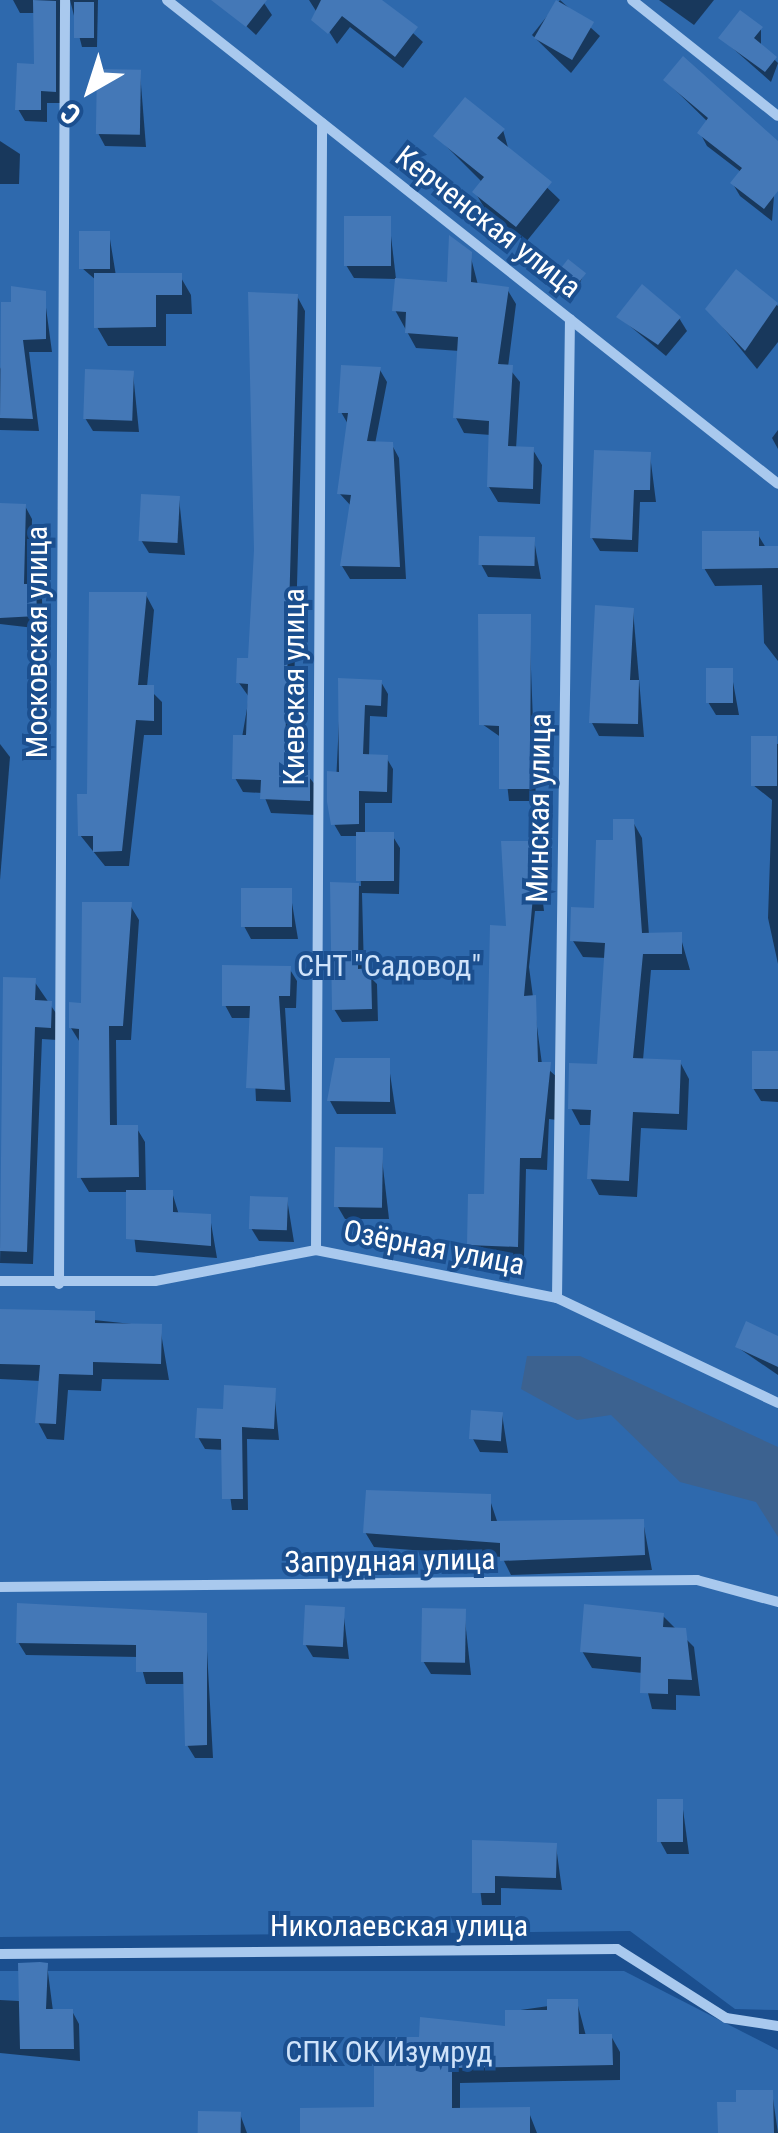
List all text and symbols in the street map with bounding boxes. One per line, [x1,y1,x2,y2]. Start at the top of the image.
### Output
north arrow [40,40,140,140]
text: С [54,96,87,132]
street label: Керченская улица [388,138,588,306]
street label: Московская улица [19,526,55,758]
street label: Киевская улица [276,588,312,786]
street label: Минская улица [519,713,559,903]
park label: СНТ "Садовод" [297,948,481,984]
street label: Озёрная улица [340,1213,528,1283]
street label: Запрудная улица [284,1541,496,1581]
street label: Николаевская улица [270,1908,528,1944]
park label: СПК ОК Изумруд [285,2034,493,2070]

